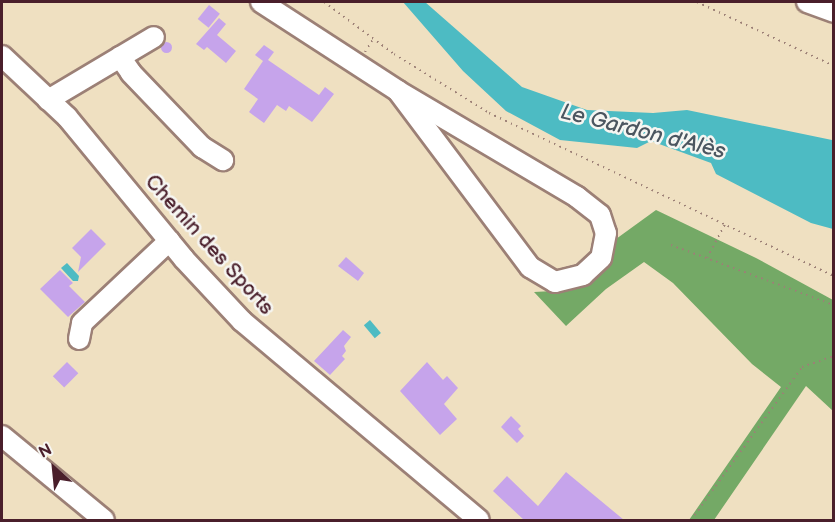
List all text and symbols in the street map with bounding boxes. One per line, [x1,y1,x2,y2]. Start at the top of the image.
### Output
water label: Le Gardon d'Alès [558,99,728,165]
street label: Chemin des Sports [139,169,279,321]
north arrow [24,438,84,498]
text: N [36,440,55,463]

